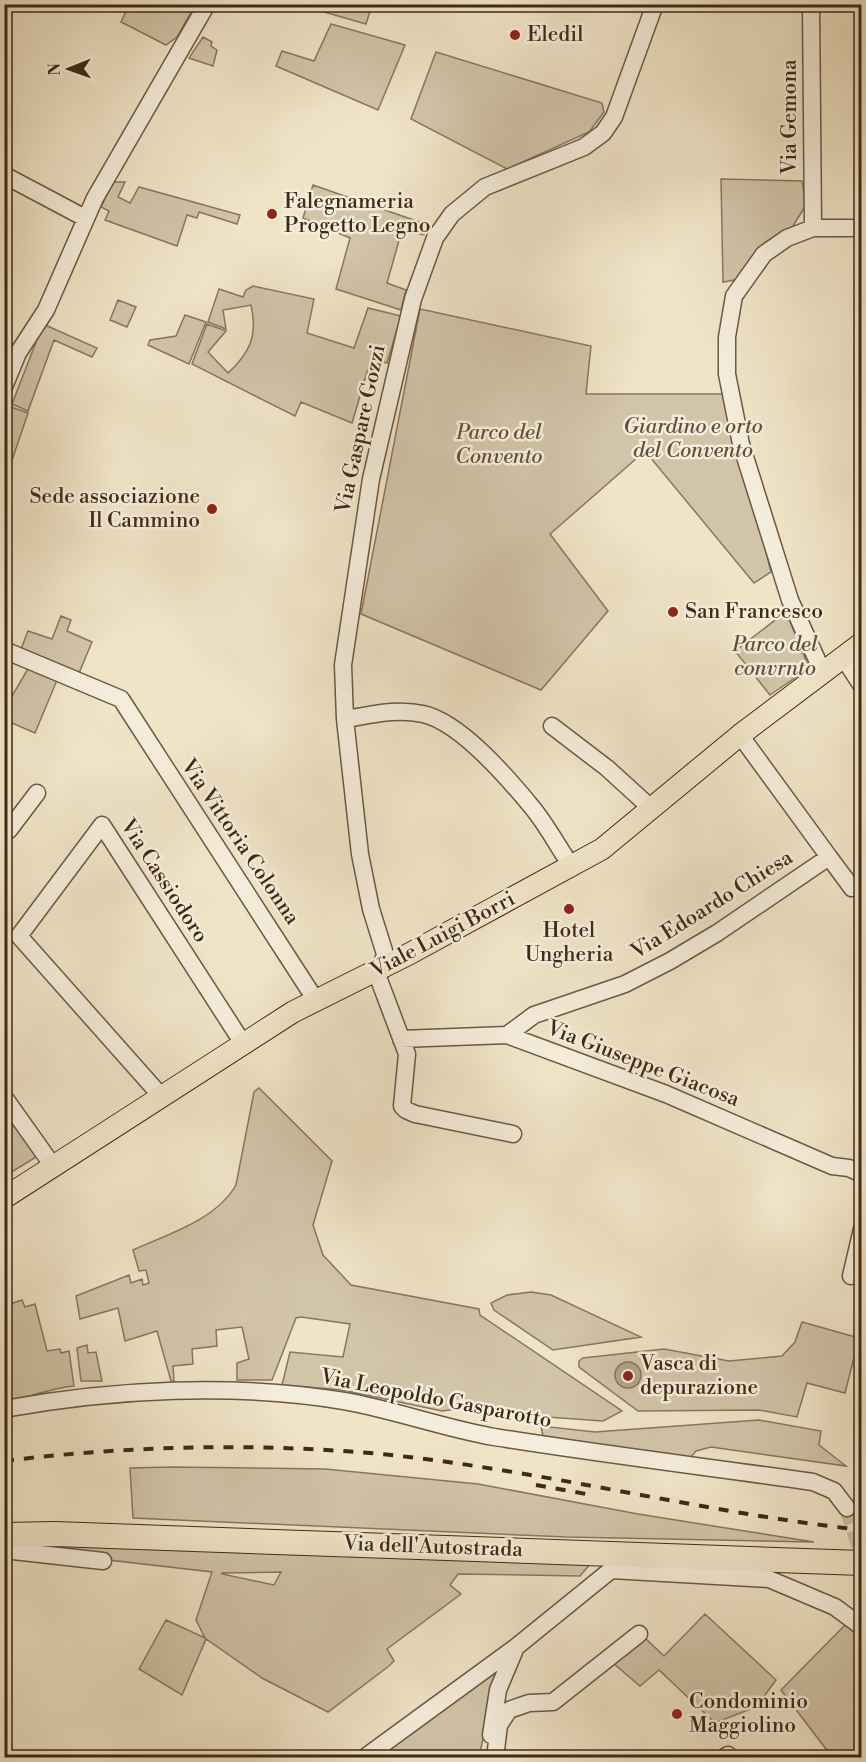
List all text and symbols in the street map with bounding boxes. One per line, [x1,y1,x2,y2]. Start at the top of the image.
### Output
place label: Eledil [527,22,583,48]
marker: Eledil [508,28,522,42]
north arrow [39,39,99,99]
street label: Via Gemona [777,59,803,176]
text: N [45,62,65,76]
place label: Falegnameria Progetto Legno [284,189,431,239]
marker: Falegnameria Progetto Legno [265,207,279,221]
street label: Via Gaspare Gozzi [330,342,392,517]
park label: Giardino e orto del Convento [623,414,763,464]
park label: Parco del Convento [455,420,543,470]
place label: Sede associazione Il Cammino [30,484,200,534]
marker: Sede associazione Il Cammino [205,502,219,516]
place label: San Francesco [685,599,823,625]
marker: San Francesco [666,605,680,619]
park label: Parco del convrnto [731,632,818,682]
street label: Via Vittoria Colonna [174,754,305,930]
street label: Via Cassiodoro [114,813,214,948]
street label: Via Edoardo Chiesa [625,845,798,966]
street label: Viale Luigi Borri [365,886,520,984]
marker: Hotel Ungheria [562,902,576,916]
place label: Hotel Ungheria [525,918,614,968]
street label: Via Giuseppe Giacosa [542,1015,743,1113]
place label: Vasca di depurazione [639,1351,758,1401]
street label: Via Leopoldo Gasparotto [317,1364,554,1434]
marker: Vasca di depurazione [621,1369,635,1383]
street label: Via dell'Autostrada [342,1531,524,1563]
place label: Condominio Maggiolino [689,1689,808,1739]
marker: Condominio Maggiolino [670,1707,684,1721]

